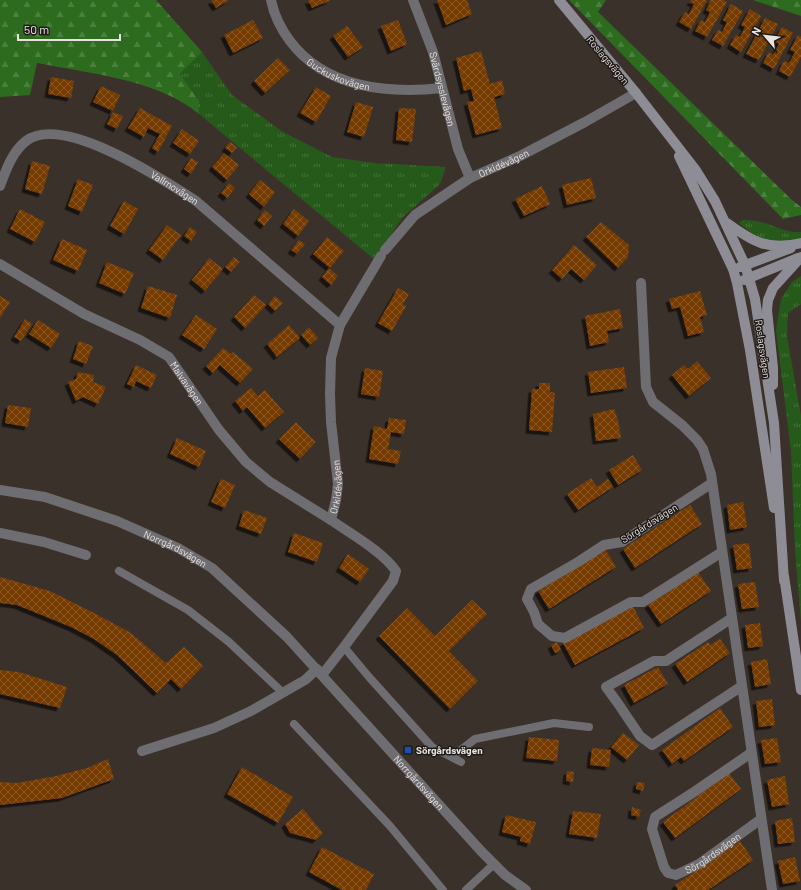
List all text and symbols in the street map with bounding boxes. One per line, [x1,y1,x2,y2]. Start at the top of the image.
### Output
scale bar [18,16,120,42]
north arrow [745,16,785,56]
text: 50 m [24,22,49,36]
text: N [748,25,763,37]
street label: Roslagsvägen [584,33,632,87]
street label: Svärdsysslevägen [427,51,458,128]
street label: Guckuskovägen [305,55,371,93]
street label: Orkidévägen [476,147,531,180]
street label: Vallmovägen [149,168,201,207]
street label: Roslagsvägen [753,319,773,379]
street label: Malvavägen [168,359,206,407]
street label: Orkidévägen [327,460,344,515]
street label: Sörgårdsvägen [618,501,680,545]
street label: Norrgårdsvägen [142,528,209,570]
place label: Sörgårdsvägen [416,744,483,756]
marker: Sörgårdsvägen [403,745,413,755]
street label: Norrgårdsvägen [391,753,447,812]
street label: Sörgårdsvägen [683,830,743,876]

